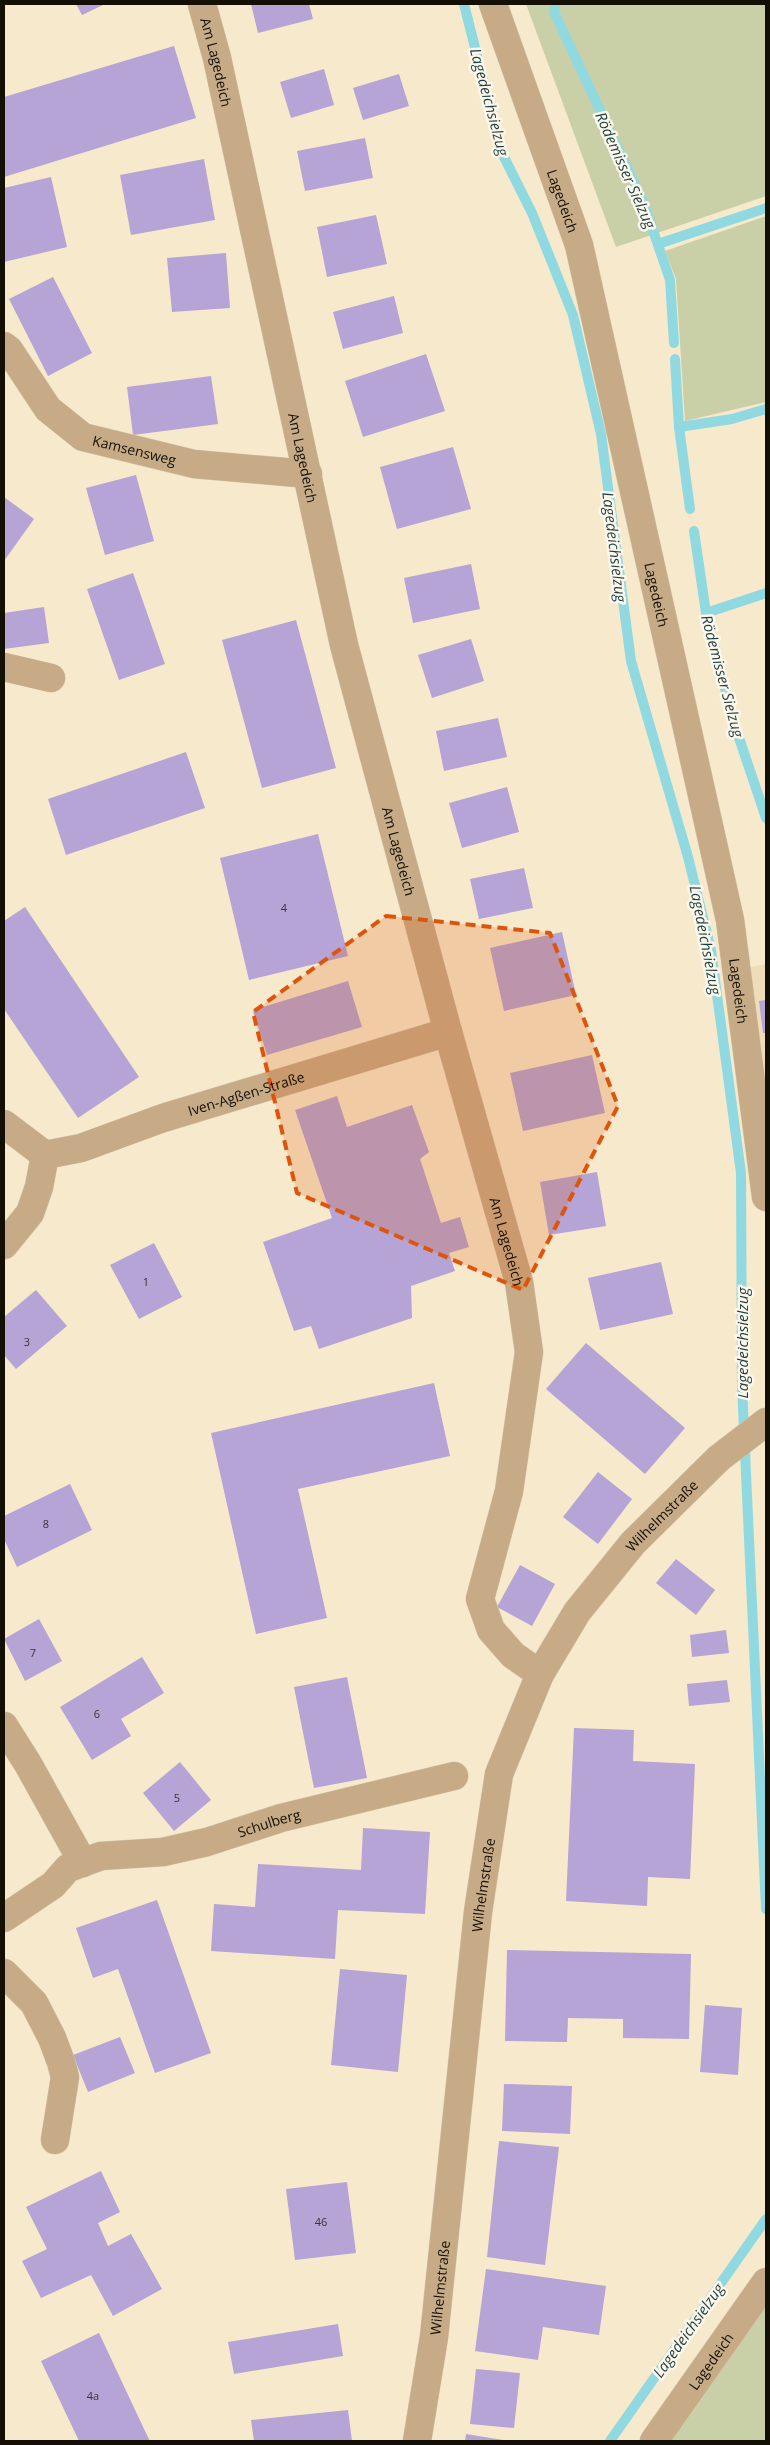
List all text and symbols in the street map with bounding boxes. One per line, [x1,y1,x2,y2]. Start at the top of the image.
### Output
street label: Am Lagedeich [197,15,237,109]
water label: Lagedeichsielzug [466,46,514,159]
water label: Rödemisser Sielzug [591,108,661,233]
street label: Lagedeich [543,167,583,235]
street label: Am Lagedeich [285,411,322,504]
street label: Kamsensweg [91,430,179,469]
water label: Lagedeichsielzug [598,491,632,604]
street label: Lagedeich [641,560,674,629]
water label: Rödemisser Sielzug [697,613,749,741]
street label: Am Lagedeich [378,804,420,898]
water label: Lagedeichsielzug [686,884,727,998]
house number: 4 [281,900,288,915]
street label: Lagedeich [726,957,753,1025]
street label: Iven-Agßen-Straße [185,1066,307,1120]
street label: Am Lagedeich [486,1195,529,1288]
house number: 1 [143,1274,149,1289]
water label: Lagedeichsielzug [732,1286,752,1398]
house number: 3 [24,1334,30,1349]
street label: Wilhelmstraße [621,1475,702,1555]
house number: 8 [43,1516,49,1531]
house number: 7 [30,1645,36,1660]
house number: 6 [94,1706,100,1721]
house number: 5 [174,1790,180,1805]
street label: Schulberg [235,1804,303,1841]
street label: Wilhelmstraße [466,1837,499,1933]
house number: 46 [315,2214,327,2229]
street label: Wilhelmstraße [425,2239,453,2336]
water label: Lagedeichsielzug [649,2279,727,2381]
street label: Lagedeich [684,2330,736,2394]
house number: 4a [87,2388,99,2403]

